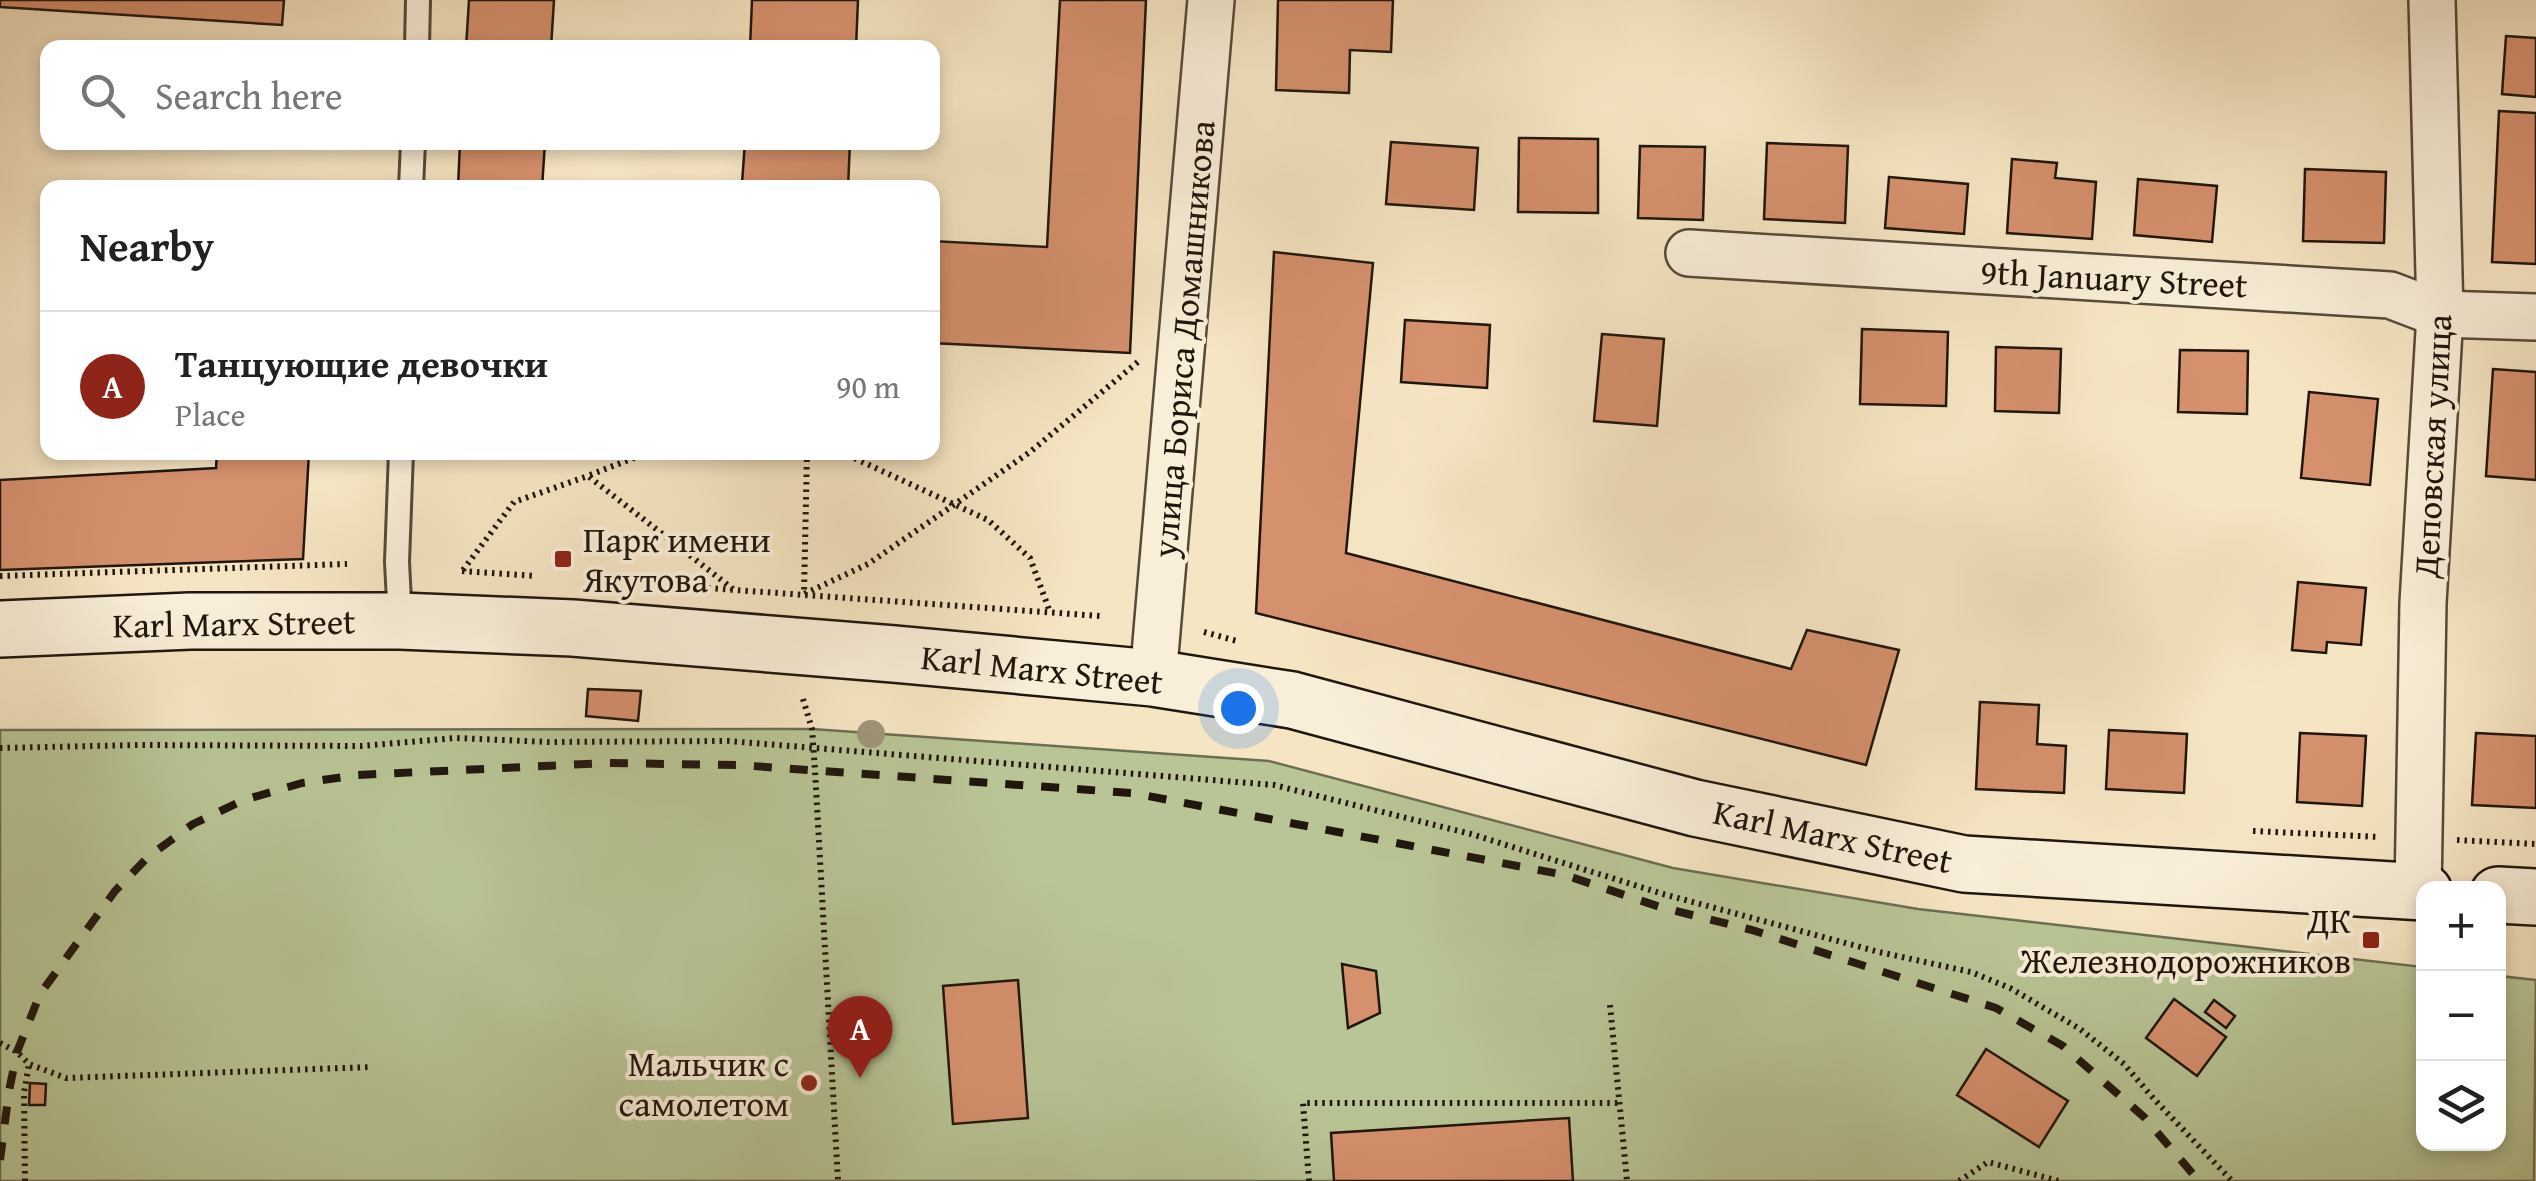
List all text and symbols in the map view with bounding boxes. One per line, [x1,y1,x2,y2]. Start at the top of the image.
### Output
search box [40,40,940,150]
text: Search here [155,67,343,123]
icon: search [75,68,130,123]
street label: улица Бориса Домашникова [1138,118,1228,561]
text: Nearby [80,215,214,276]
street label: 9th January Street [1979,246,2249,310]
street label: Деповская улица [2400,313,2464,580]
text: Танцующие девочки [175,335,548,391]
text: A [102,363,123,410]
text: 90 m [836,363,900,410]
text: Place [175,391,246,438]
place label: Парк имени Якутова [582,514,771,605]
marker: Парк имени Якутова [552,548,574,570]
street label: Karl Marx Street [112,595,356,651]
street label: Karl Marx Street [919,631,1165,707]
your location [1213,683,1264,734]
street label: Karl Marx Street [1709,786,1957,886]
map controls [2416,881,2506,1151]
button: + [2416,881,2506,971]
place label: ДК Железнодорожников [2020,895,2351,986]
marker: ДК Железнодорожников [2360,929,2382,951]
button: − [2416,971,2506,1061]
pin: A [828,996,892,1078]
place label: Мальчик с самолетом [619,1038,789,1129]
button: layers [2416,1061,2506,1151]
marker: Мальчик с самолетом [798,1072,820,1094]

